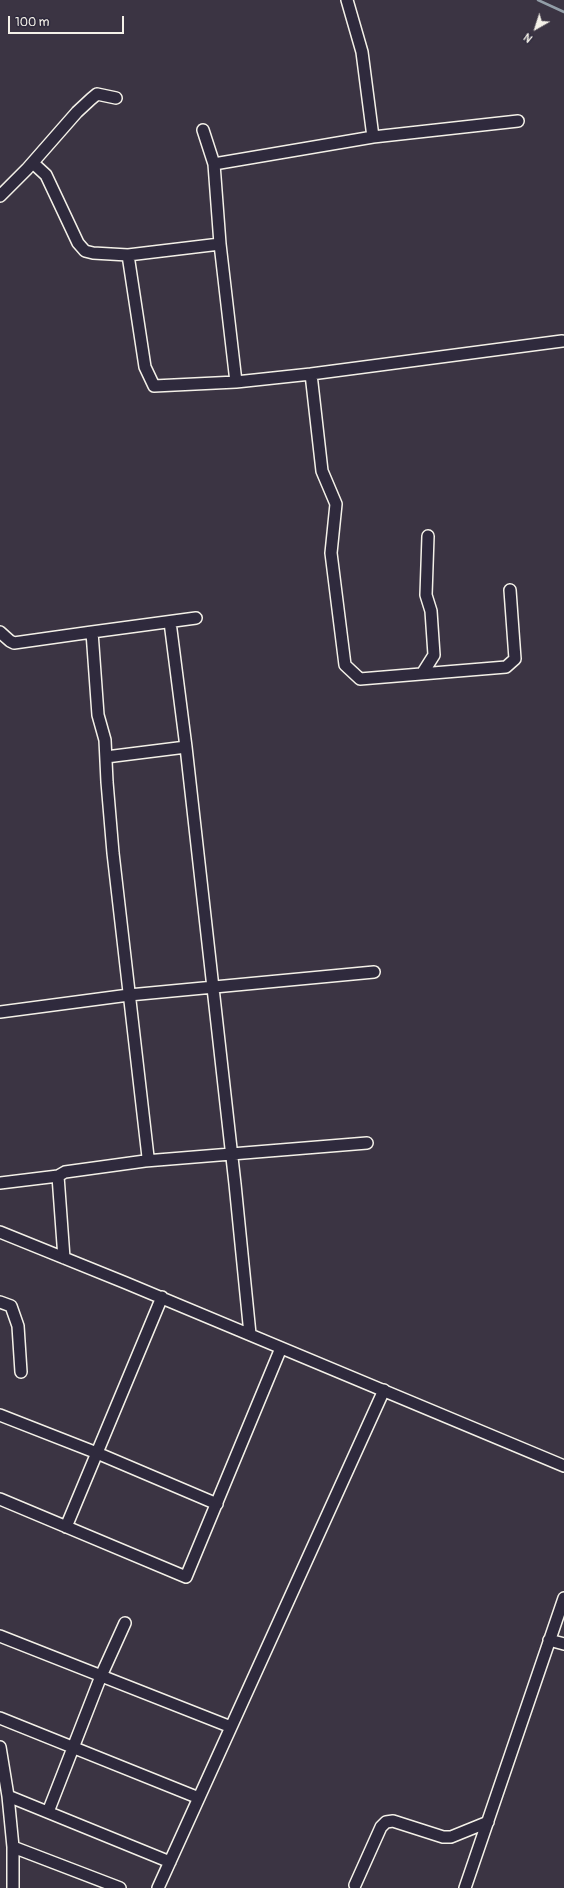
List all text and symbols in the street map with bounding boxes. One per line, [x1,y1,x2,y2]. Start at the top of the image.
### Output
scale bar [10,8,126,34]
north arrow [516,8,556,48]
text: 100 m [15,15,49,30]
text: N [521,30,535,45]

